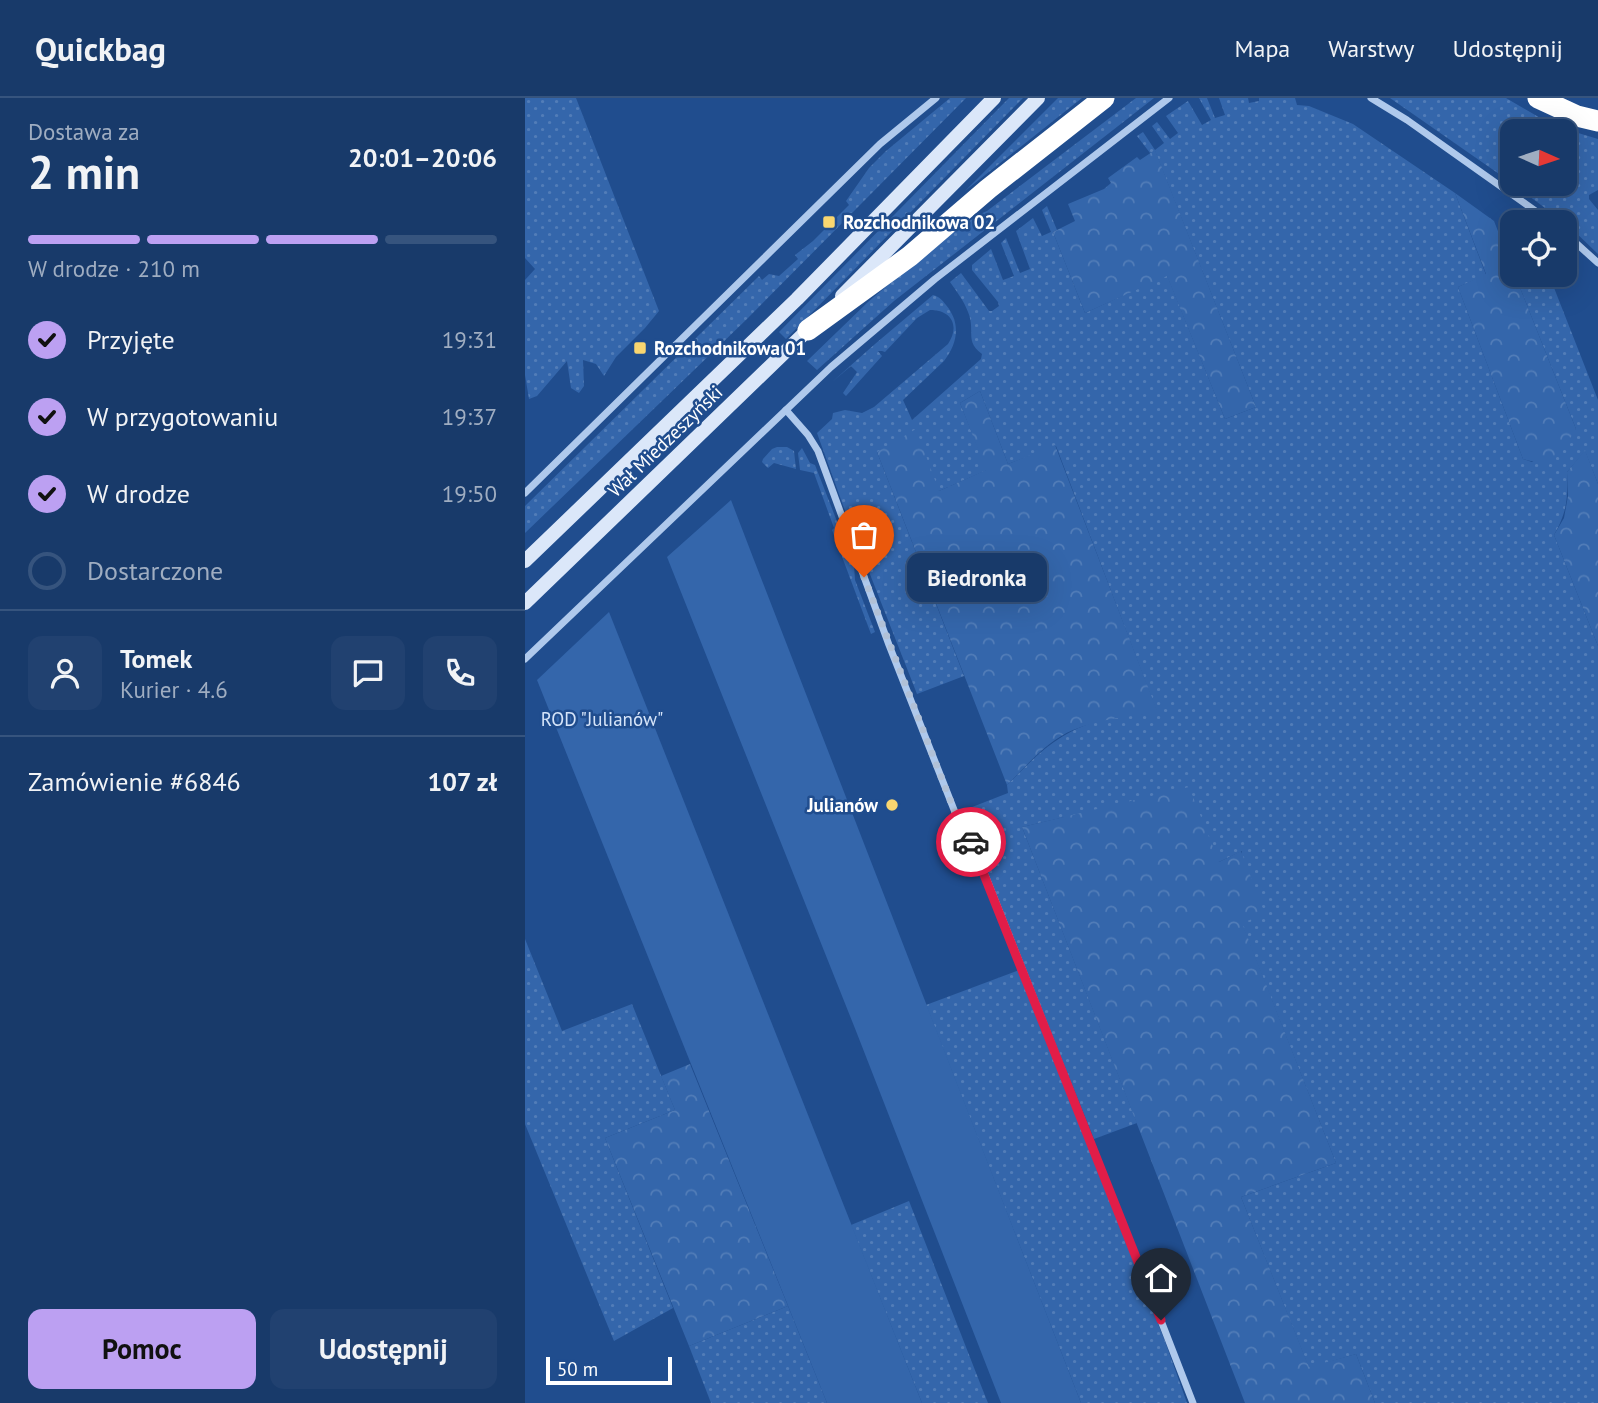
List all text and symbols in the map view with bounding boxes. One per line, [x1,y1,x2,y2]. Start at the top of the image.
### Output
text: Quickbag [35,27,166,70]
text: Mapa [1235,33,1290,64]
text: Warstwy [1328,33,1414,64]
text: Udostępnij [1452,33,1563,64]
text: Dostawa za [28,117,140,146]
north arrow [1500,119,1577,196]
map controls [1500,119,1577,287]
text: 20:01–20:06 [348,141,497,174]
text: 2 min [28,142,140,202]
place label: Rozchodnikowa 02 [843,210,995,234]
button: locate [1500,210,1577,287]
marker: Rozchodnikowa 02 [821,214,837,230]
text: W drodze · 210 m [28,254,200,283]
icon: check [28,321,66,359]
text: Przyjęte [87,323,175,356]
text: 19:31 [442,325,497,354]
place label: Rozchodnikowa 01 [654,336,806,360]
marker: Rozchodnikowa 01 [632,340,648,356]
street label: Wał Miedzeszyński [603,380,727,502]
icon: check [28,398,66,436]
text: W przygotowaniu [87,400,278,433]
text: 19:37 [442,402,497,431]
icon: check [28,475,66,513]
text: W drodze [87,477,190,510]
text: 19:50 [442,479,497,508]
pin [834,505,894,577]
icon: bag [845,516,883,554]
callout: Biedronka [906,552,1046,602]
text: Dostarczone [87,554,223,587]
text: Biedronka [927,563,1027,592]
button: person [28,636,102,710]
button: chat [331,636,405,710]
button: phone [423,636,497,710]
text: Tomek [120,642,192,675]
text: Kurier · 4.6 [120,675,228,704]
park label: ROD "Julianów" [541,707,663,731]
text: Zamówienie #6846 [28,765,241,798]
text: 107 zł [427,765,497,798]
place label: Julianów [806,793,878,817]
marker: Julianów [884,797,900,813]
courier [936,807,1006,877]
icon: car [952,823,990,861]
pin [1131,1248,1191,1320]
icon: home [1142,1259,1180,1297]
button: Pomoc [28,1309,256,1389]
button: Udostępnij [270,1309,497,1389]
scale bar [546,1354,672,1386]
text: 50 m [557,1357,598,1381]

